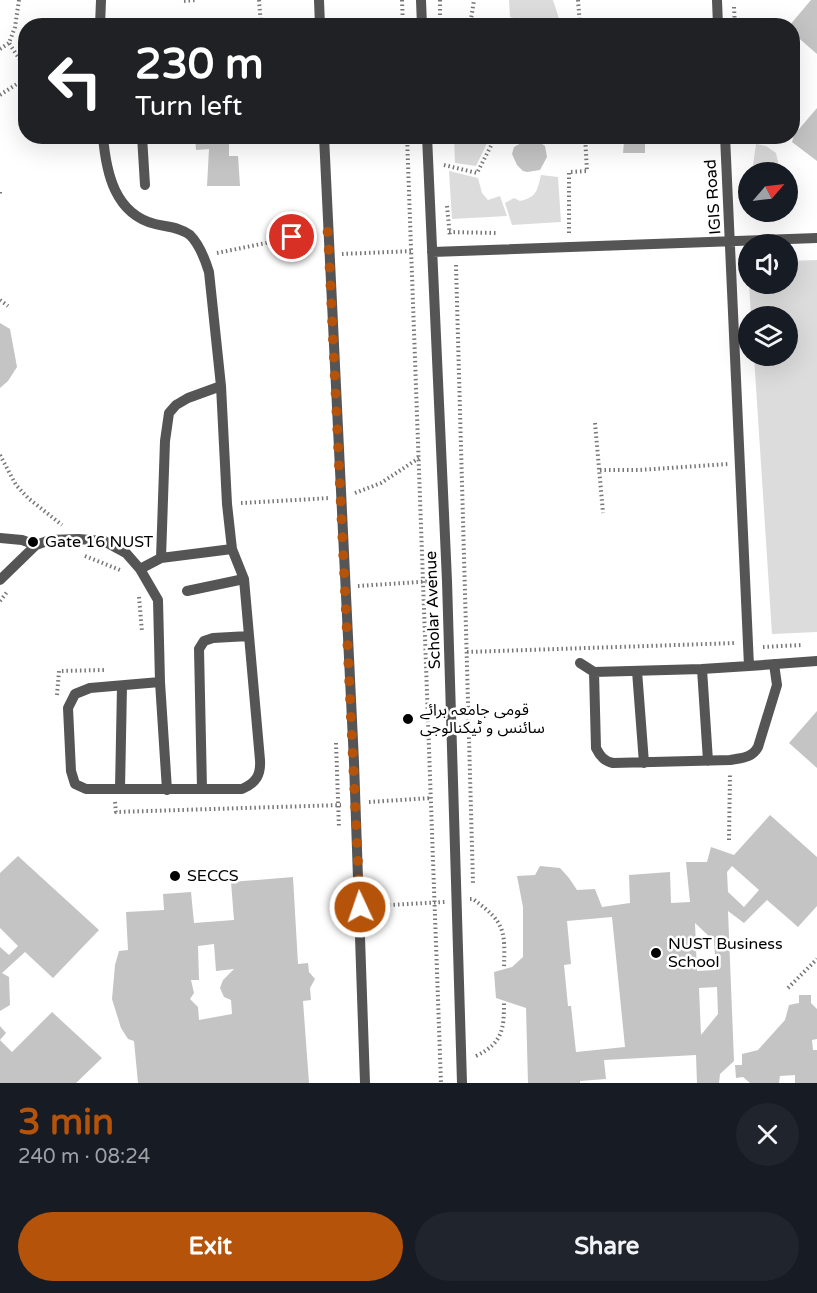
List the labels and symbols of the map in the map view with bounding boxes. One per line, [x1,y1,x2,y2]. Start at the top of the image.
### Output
street label: IGIS Road [700,159,726,235]
north arrow [738,162,798,222]
pin [266,211,317,262]
place label: Gate 16 NUST [45,532,154,552]
marker: Gate 16 NUST [26,535,40,549]
street label: Scholar Avenue [421,550,445,670]
place label: قومی جامعہ برائے سائنس و ٹیکنالوجی [420,700,545,738]
marker: قومی جامعہ برائے سائنس و ٹیکنالوجی [401,712,415,726]
place label: SECCS [187,866,239,886]
marker: SECCS [168,869,182,883]
position arrow [328,875,392,939]
place label: NUST Business School [668,934,783,972]
marker: NUST Business School [649,946,663,960]

